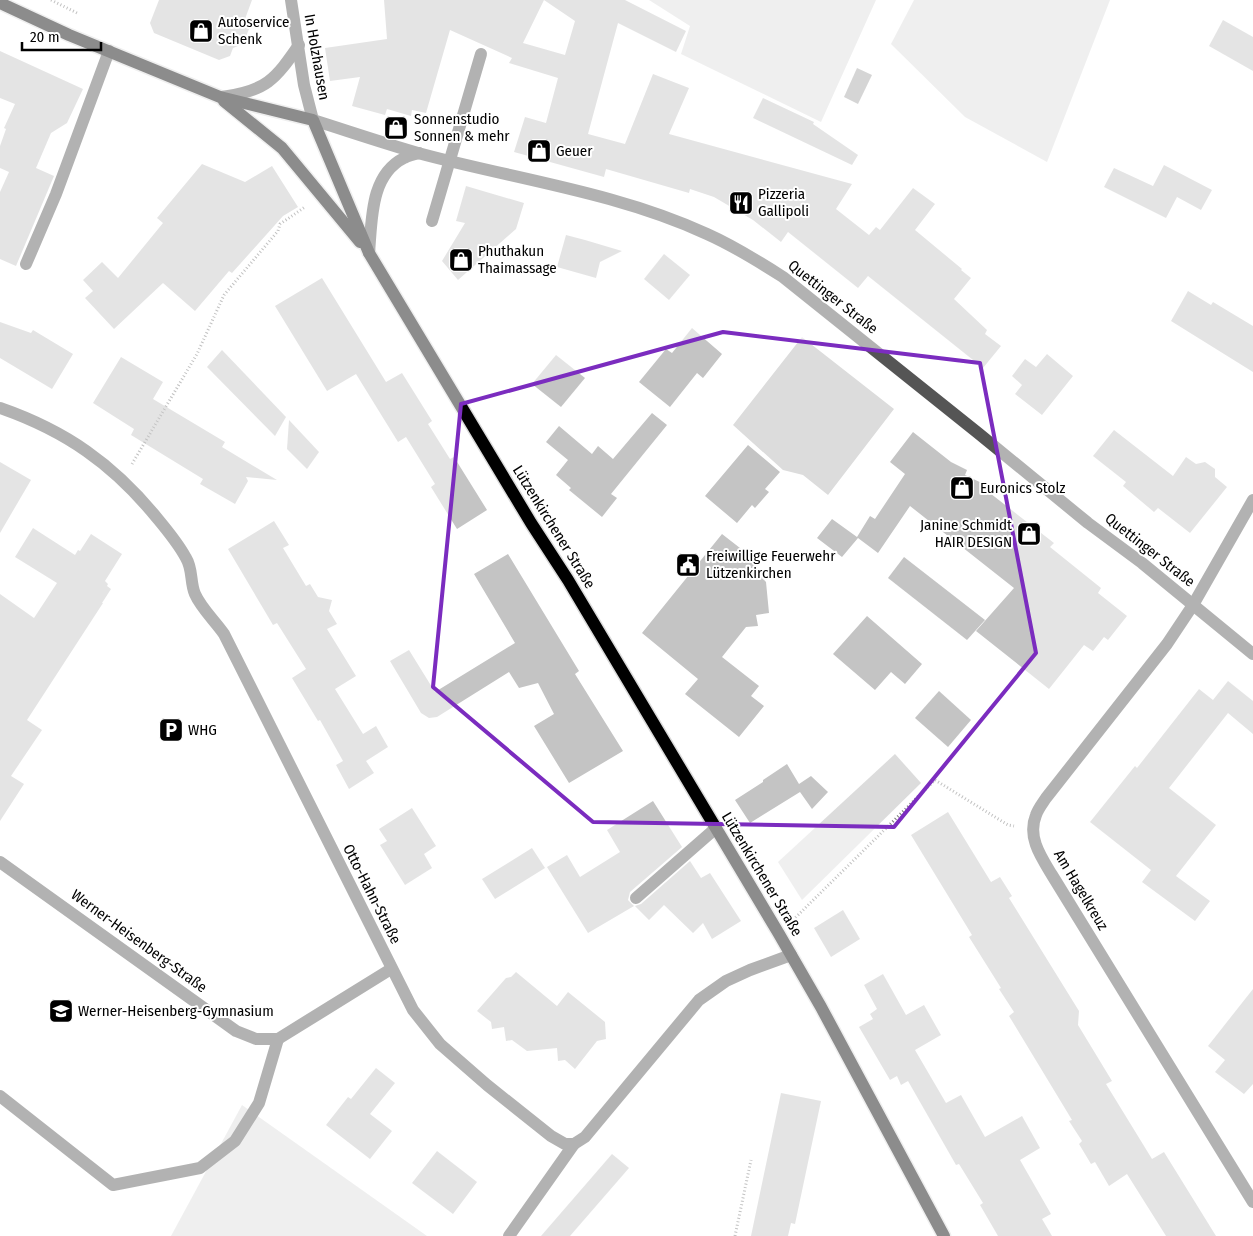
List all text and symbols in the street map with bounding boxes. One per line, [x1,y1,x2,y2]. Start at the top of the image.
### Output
street label: In Holzhausen [301,12,333,102]
place label: Autoservice Schenk [218,13,289,48]
shop icon: Autoservice Schenk [188,18,214,44]
scale bar [22,20,101,52]
text: 20 m [30,28,60,46]
place label: Sonnenstudio Sonnen & mehr [414,110,510,145]
shop icon: Sonnenstudio Sonnen & mehr [383,115,409,141]
shop icon: Geuer [526,138,552,164]
place label: Geuer [556,142,593,160]
place label: Pizzeria Gallipoli [758,185,809,220]
restaurant icon: Pizzeria Gallipoli [728,190,754,216]
place label: Phuthakun Thaimassage [478,242,557,277]
shop icon: Phuthakun Thaimassage [448,247,474,273]
street label: Quettinger Straße [784,256,882,338]
street label: Lützenkirchener Straße [509,462,599,592]
shop icon: Euronics Stolz [949,475,975,501]
place label: Euronics Stolz [980,479,1066,497]
street label: Quettinger Straße [1101,509,1199,591]
place label: Janine Schmidt HAIR DESIGN [920,516,1012,551]
shop icon: Janine Schmidt HAIR DESIGN [1016,521,1042,547]
place label: Freiwillige Feuerwehr Lützenkirchen [706,547,836,582]
public building icon: Freiwillige Feuerwehr Lützenkirchen [675,552,701,578]
parking icon: WHG [158,717,184,743]
place label: WHG [188,721,217,739]
street label: Lützenkirchener Straße [718,809,806,939]
street label: Otto-Hahn-Straße [339,841,405,947]
street label: Am Hagelkreuz [1050,847,1112,933]
street label: Werner-Heisenberg-Straße [68,886,210,996]
school or university icon: Werner-Heisenberg-Gymnasium [48,998,74,1024]
place label: Werner-Heisenberg-Gymnasium [78,1002,274,1020]

